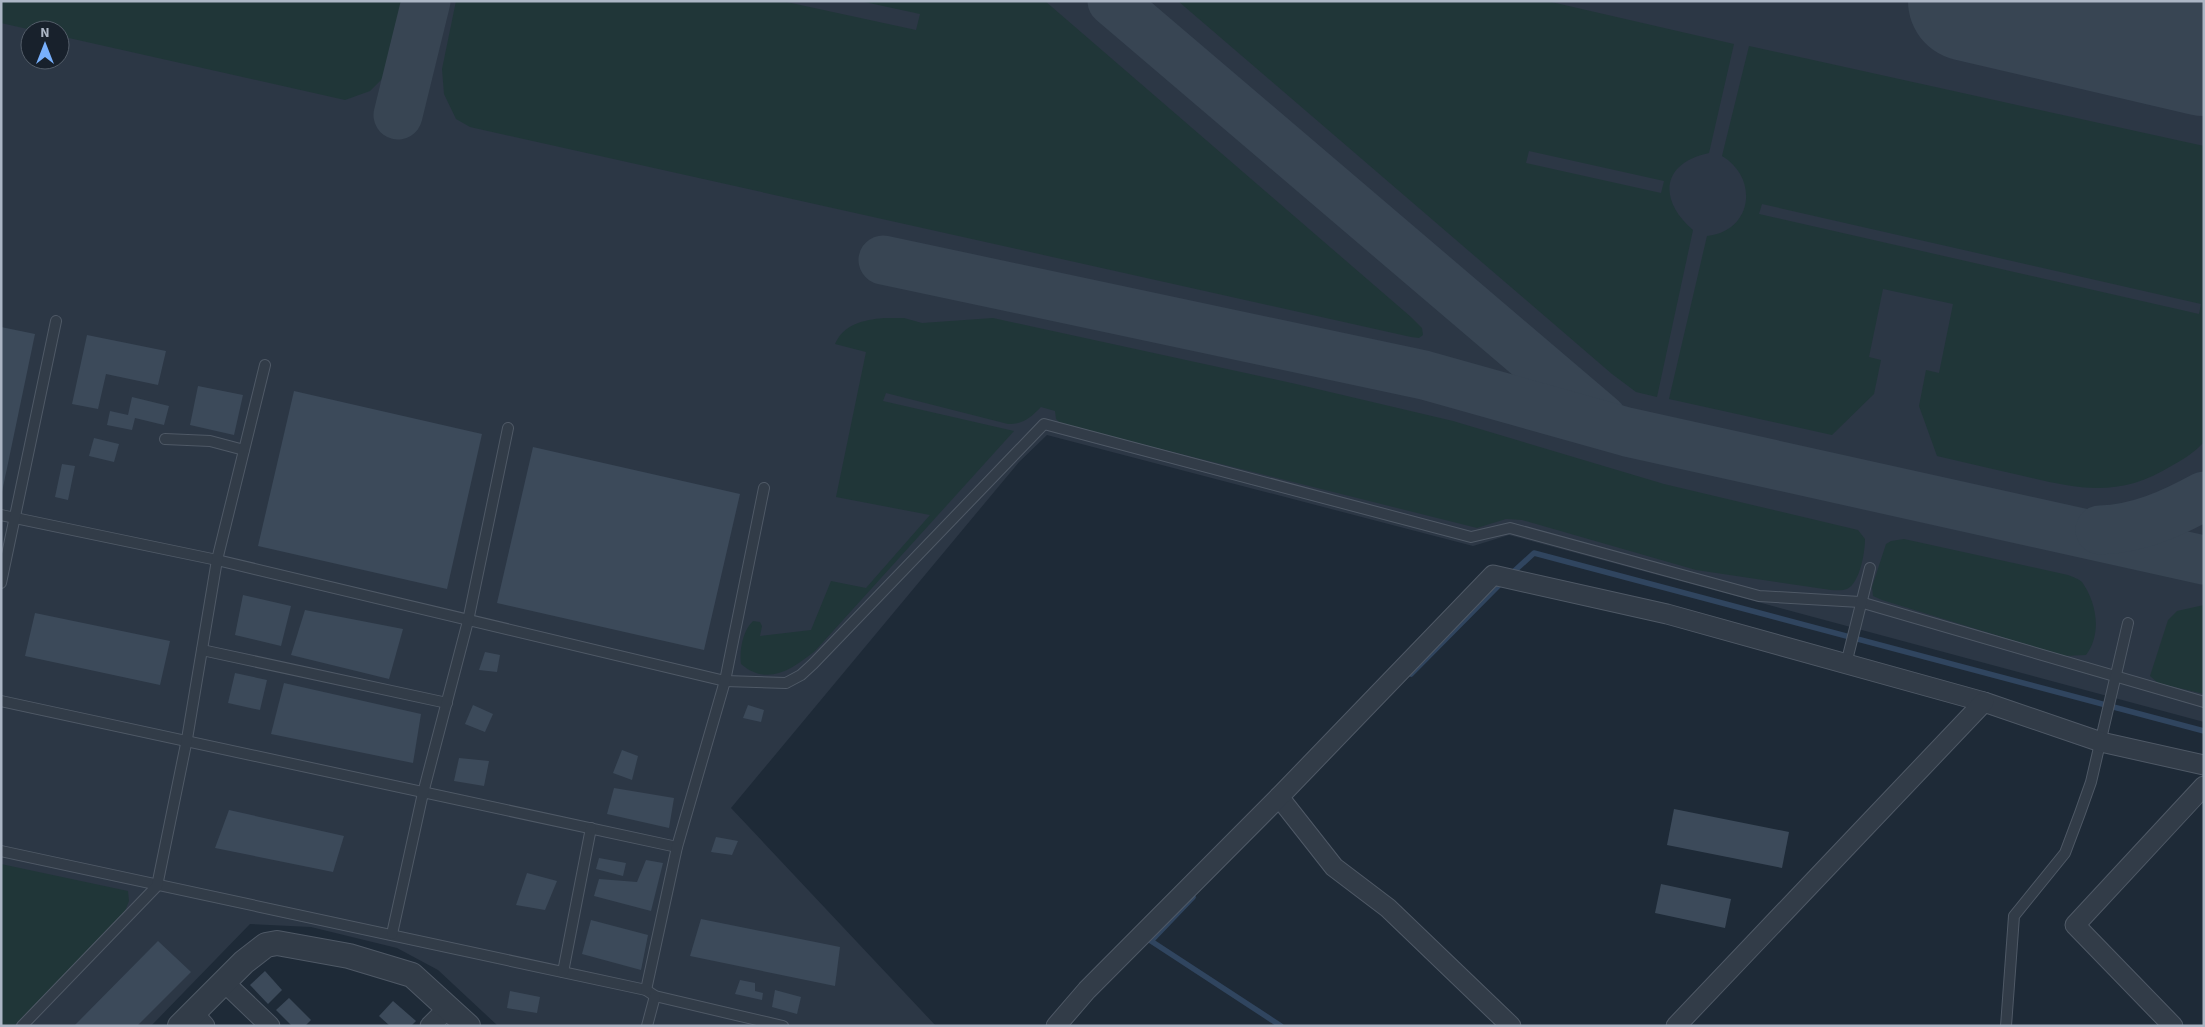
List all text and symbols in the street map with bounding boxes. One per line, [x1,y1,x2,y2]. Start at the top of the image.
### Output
north arrow [20,20,70,70]
text: N [40,23,50,43]

